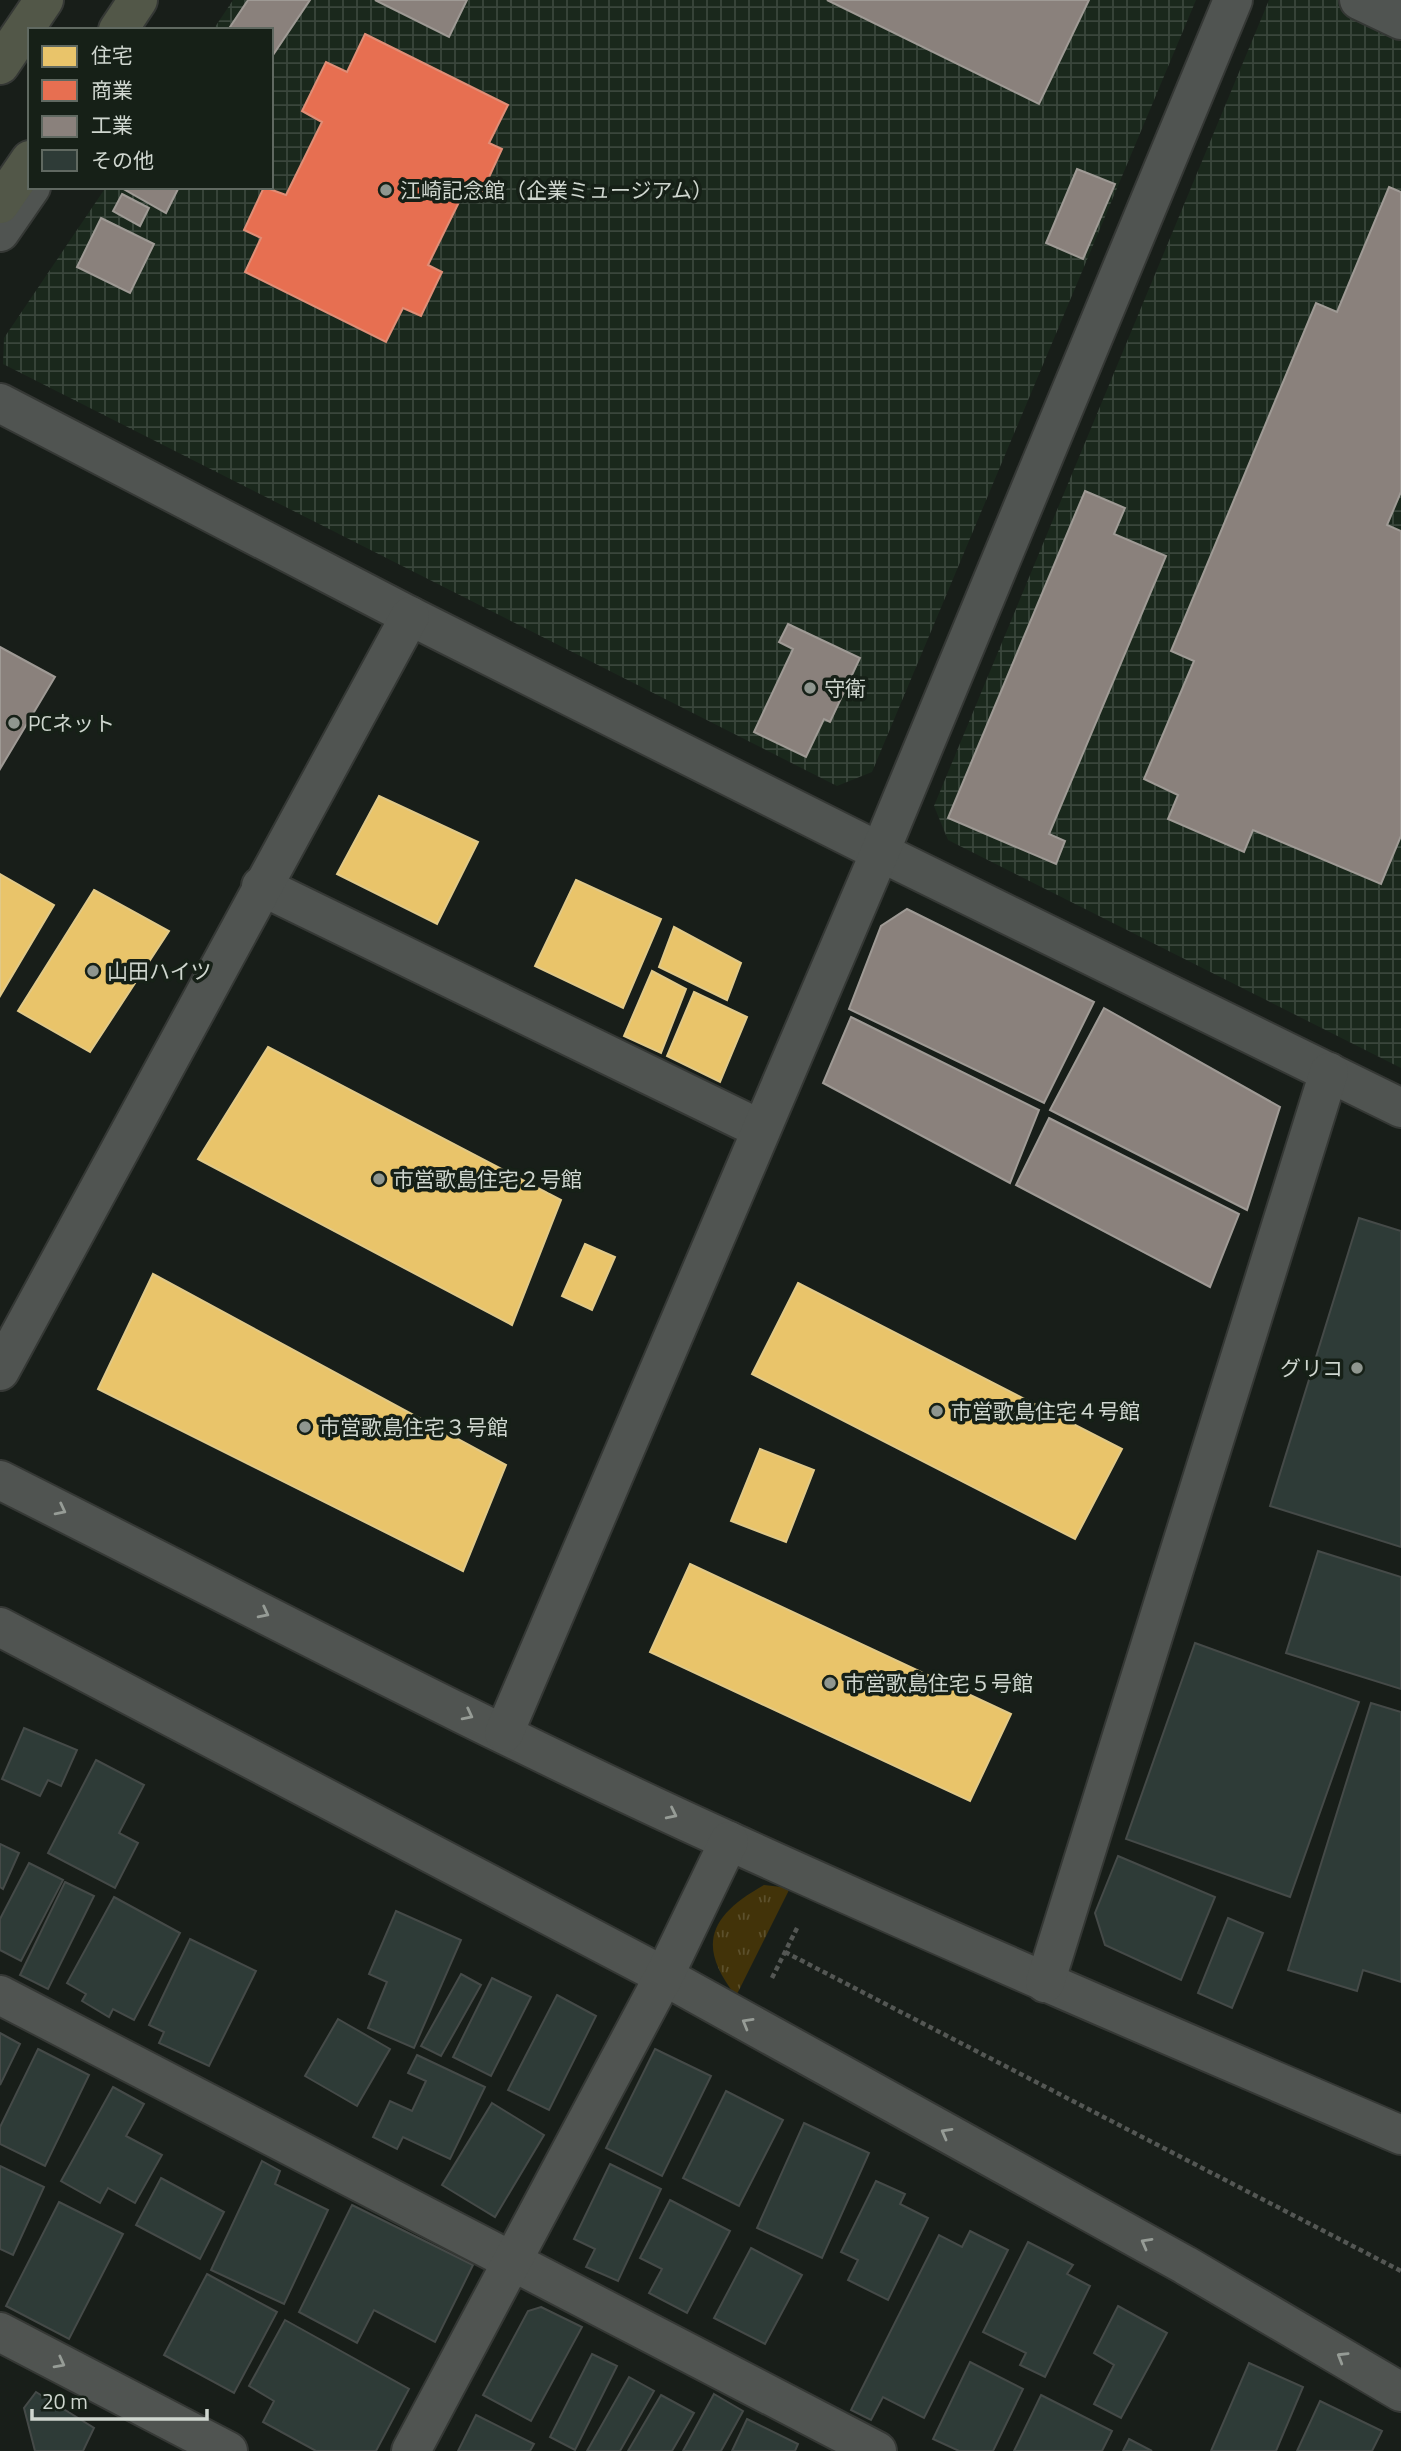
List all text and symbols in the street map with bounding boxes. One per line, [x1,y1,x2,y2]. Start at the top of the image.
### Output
legend [28,28,273,189]
text: 住宅 [91,39,133,71]
text: 商業 [91,74,133,106]
text: 工業 [91,109,133,141]
text: その他 [91,144,154,176]
place label: 江崎記念館（企業ミュージアム） [400,174,713,206]
marker: 江崎記念館（企業ミュージアム） [378,182,394,198]
place label: 守衛 [824,672,866,704]
marker: 守衛 [802,680,818,696]
place label: PCネット [28,707,115,739]
marker: PCネット [6,715,22,731]
place label: 山田ハイツ [107,955,212,987]
marker: 山田ハイツ [85,963,101,979]
place label: 市営歌島住宅２号館 [393,1163,582,1195]
marker: 市営歌島住宅２号館 [371,1171,387,1187]
place label: グリコ [1280,1352,1343,1384]
marker: グリコ [1349,1360,1365,1376]
place label: 市営歌島住宅４号館 [951,1395,1140,1427]
marker: 市営歌島住宅４号館 [929,1403,945,1419]
place label: 市営歌島住宅３号館 [319,1411,508,1443]
marker: 市営歌島住宅３号館 [297,1419,313,1435]
one-way arrow [54,1502,66,1516]
one-way arrow [257,1604,269,1618]
place label: 市営歌島住宅５号館 [844,1667,1033,1699]
marker: 市営歌島住宅５号館 [822,1675,838,1691]
one-way arrow [461,1706,473,1720]
one-way arrow [665,1806,677,1820]
one-way arrow [742,2018,754,2031]
one-way arrow [941,2128,954,2141]
one-way arrow [1140,2238,1153,2251]
one-way arrow [1337,2353,1350,2366]
one-way arrow [53,2355,66,2369]
scale bar [32,2378,206,2422]
text: 20 m [42,2385,88,2417]

